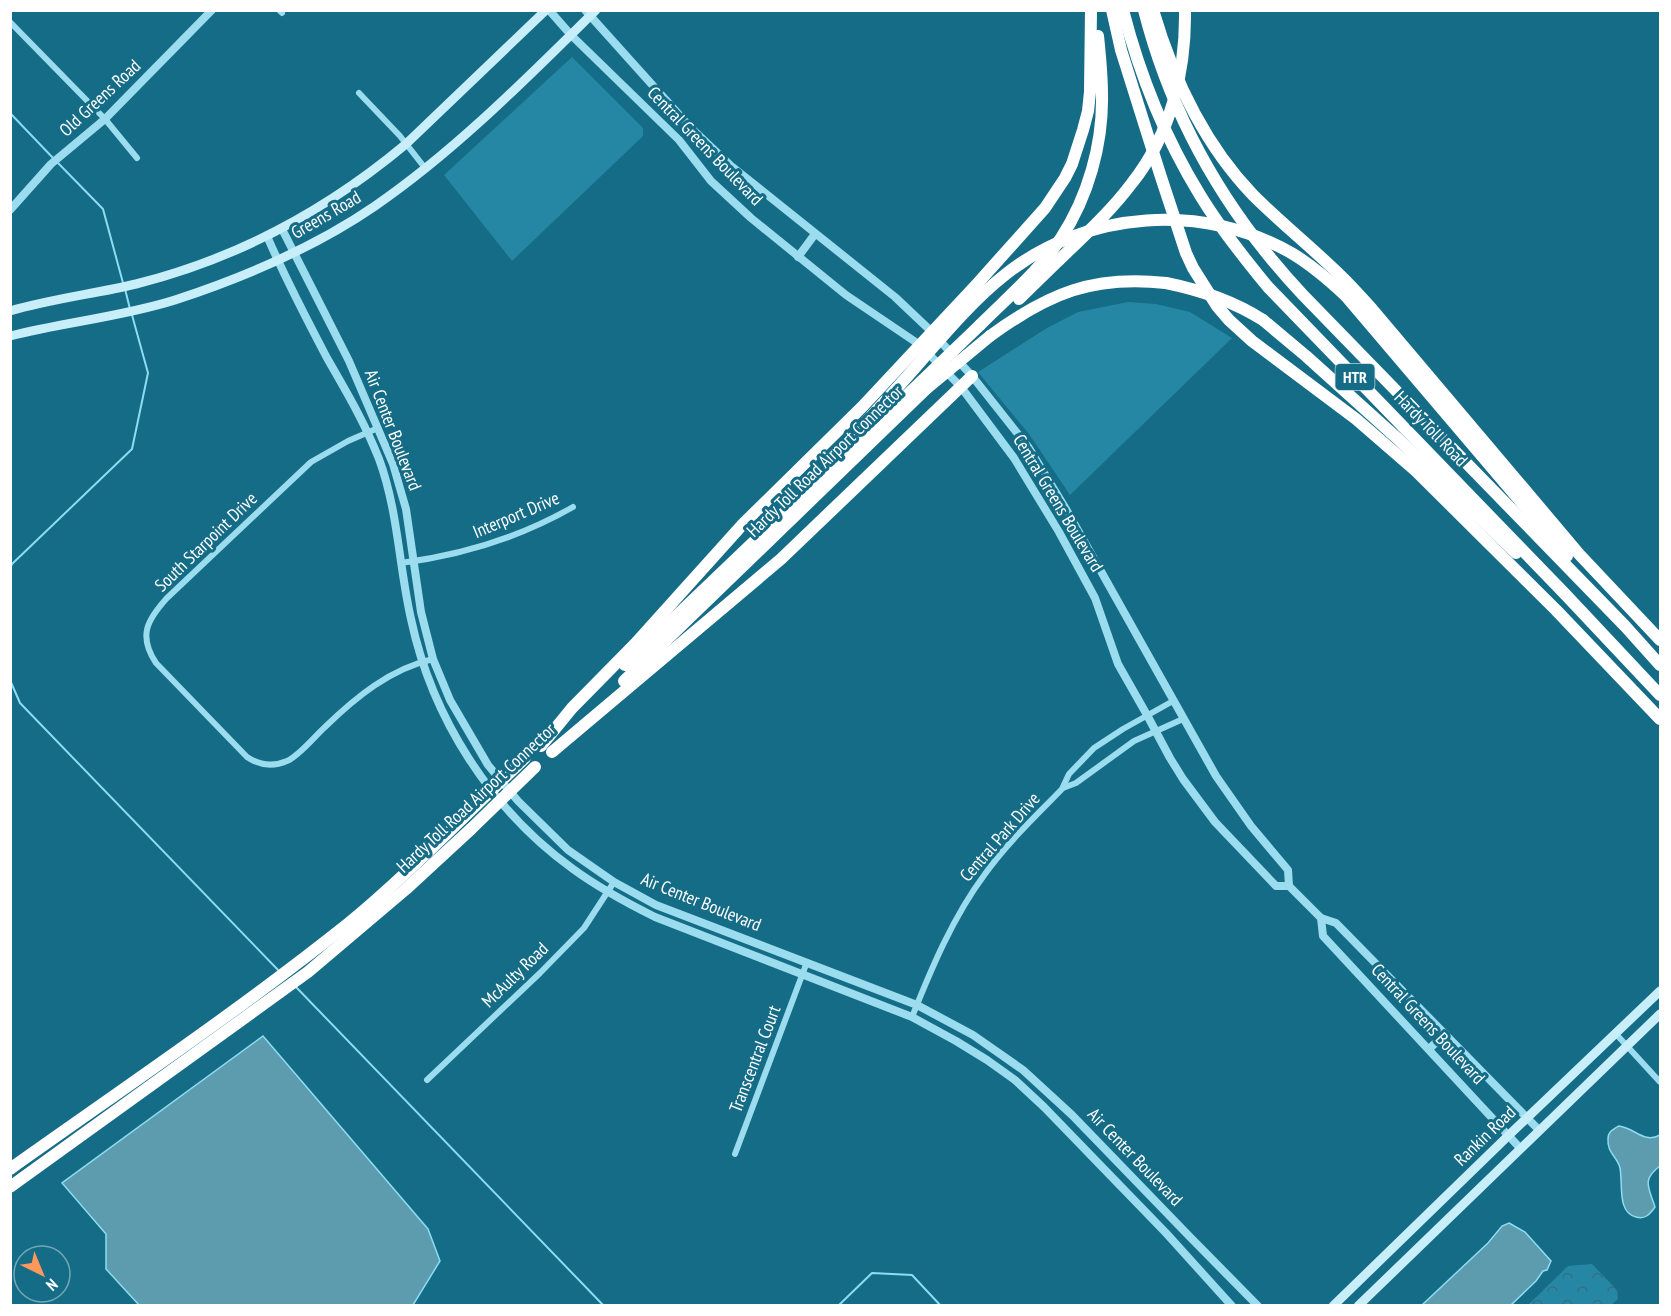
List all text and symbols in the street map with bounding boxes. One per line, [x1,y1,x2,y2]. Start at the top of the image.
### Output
street label: Old Greens Road [54,54,145,141]
street label: Central Greens Boulevard [643,81,768,210]
street label: Greens Road [287,185,365,244]
road number: HTR [1336,364,1374,390]
street label: Air Center Boulevard [360,366,427,493]
street label: Hardy Toll Road Airport Connector [741,380,908,542]
street label: Hardy Toll Road [1390,386,1473,471]
street label: Central Greens Boulevard [1008,430,1109,576]
street label: Interport Drive [469,486,563,543]
street label: South Starpoint Drive [150,487,262,596]
street label: Hardy Toll Road Airport Connector [391,718,560,877]
street label: Central Park Drive [955,787,1045,886]
street label: Air Center Boulevard [638,867,765,936]
street label: McAulty Road [476,937,553,1012]
street label: Central Greens Boulevard [1366,958,1490,1089]
street label: Transcentral Court [724,1002,785,1116]
street label: Rankin Road [1449,1101,1520,1171]
street label: Air Center Boulevard [1083,1103,1188,1211]
north arrow [12,1244,72,1304]
text: N [42,1275,62,1295]

